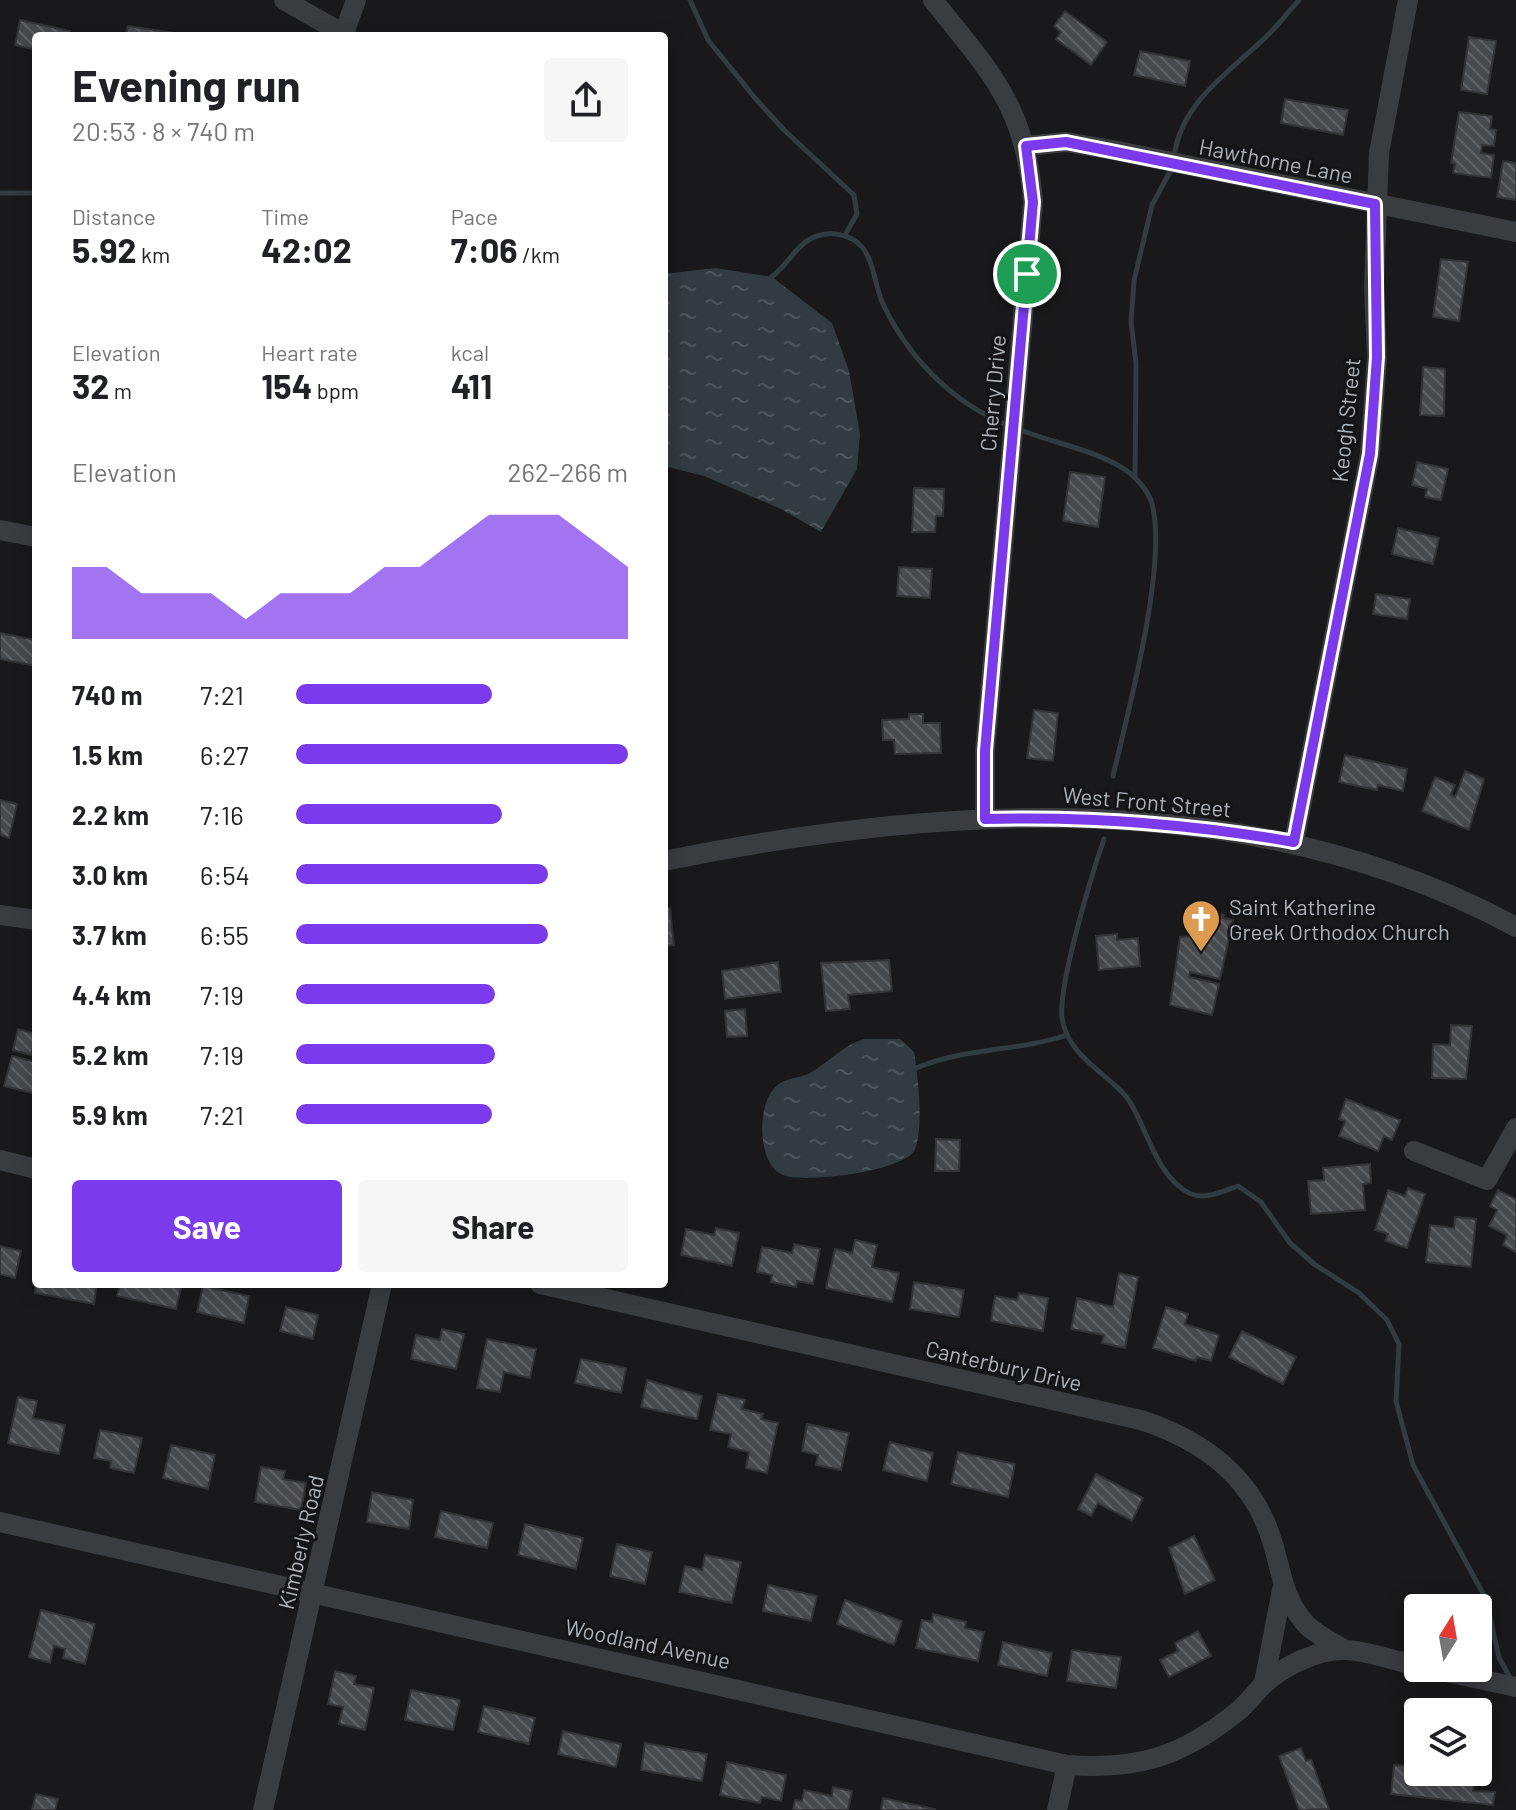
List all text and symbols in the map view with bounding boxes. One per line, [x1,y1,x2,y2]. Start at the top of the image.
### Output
text: Evening run [72,58,301,111]
button: share [544,58,628,142]
text: 20:53 · 8 × 740 m [72,115,255,146]
street label: Hawthorne Lane [1197,132,1355,188]
text: Distance [72,203,156,229]
text: Time [261,203,309,229]
text: Pace [451,203,498,229]
text: 5.92 [72,229,137,270]
text: 42:02 [261,229,352,270]
text: 7:06 [451,229,518,270]
pin [993,240,1061,308]
text: km [137,241,170,267]
text: /km [518,241,560,267]
icon: arrive [1005,252,1049,296]
street label: Cherry Drive [974,334,1010,452]
text: Elevation [72,339,161,365]
text: Heart rate [261,339,358,365]
text: kcal [451,339,489,365]
street label: Keogh Street [1326,357,1364,483]
text: 32 [72,365,109,406]
text: 154 [261,365,312,406]
text: 411 [451,365,492,406]
text: m [109,377,132,403]
text: bpm [312,377,359,403]
text: Elevation [72,456,177,487]
text: 262–266 m [508,456,628,487]
text: 740 m [72,679,142,710]
text: 7:21 [200,679,244,710]
text: 1.5 km [72,739,143,770]
text: 6:27 [200,739,248,770]
street label: West Front Street [1062,781,1232,821]
text: 2.2 km [72,799,149,830]
text: 7:16 [200,799,244,830]
text: 3.0 km [72,859,148,890]
text: 6:54 [200,859,250,890]
place label: Saint Katherine Greek Orthodox Church [1229,893,1450,944]
church icon: Saint Katherine Greek Orthodox Church [1180,898,1222,953]
text: 3.7 km [72,919,147,950]
text: 6:55 [200,919,249,950]
text: 4.4 km [72,979,151,1010]
text: 7:19 [200,979,244,1010]
text: 5.2 km [72,1039,148,1070]
text: 7:19 [200,1039,244,1070]
text: 5.9 km [72,1099,148,1130]
text: 7:21 [200,1099,244,1130]
button: Save [72,1180,342,1272]
button: Share [358,1180,628,1272]
street label: Canterbury Drive [923,1334,1085,1396]
street label: Kimberly Road [272,1472,328,1612]
north arrow [1404,1594,1492,1682]
map controls [1404,1594,1492,1786]
street label: Woodland Avenue [563,1613,733,1673]
button: layers [1404,1698,1492,1786]

